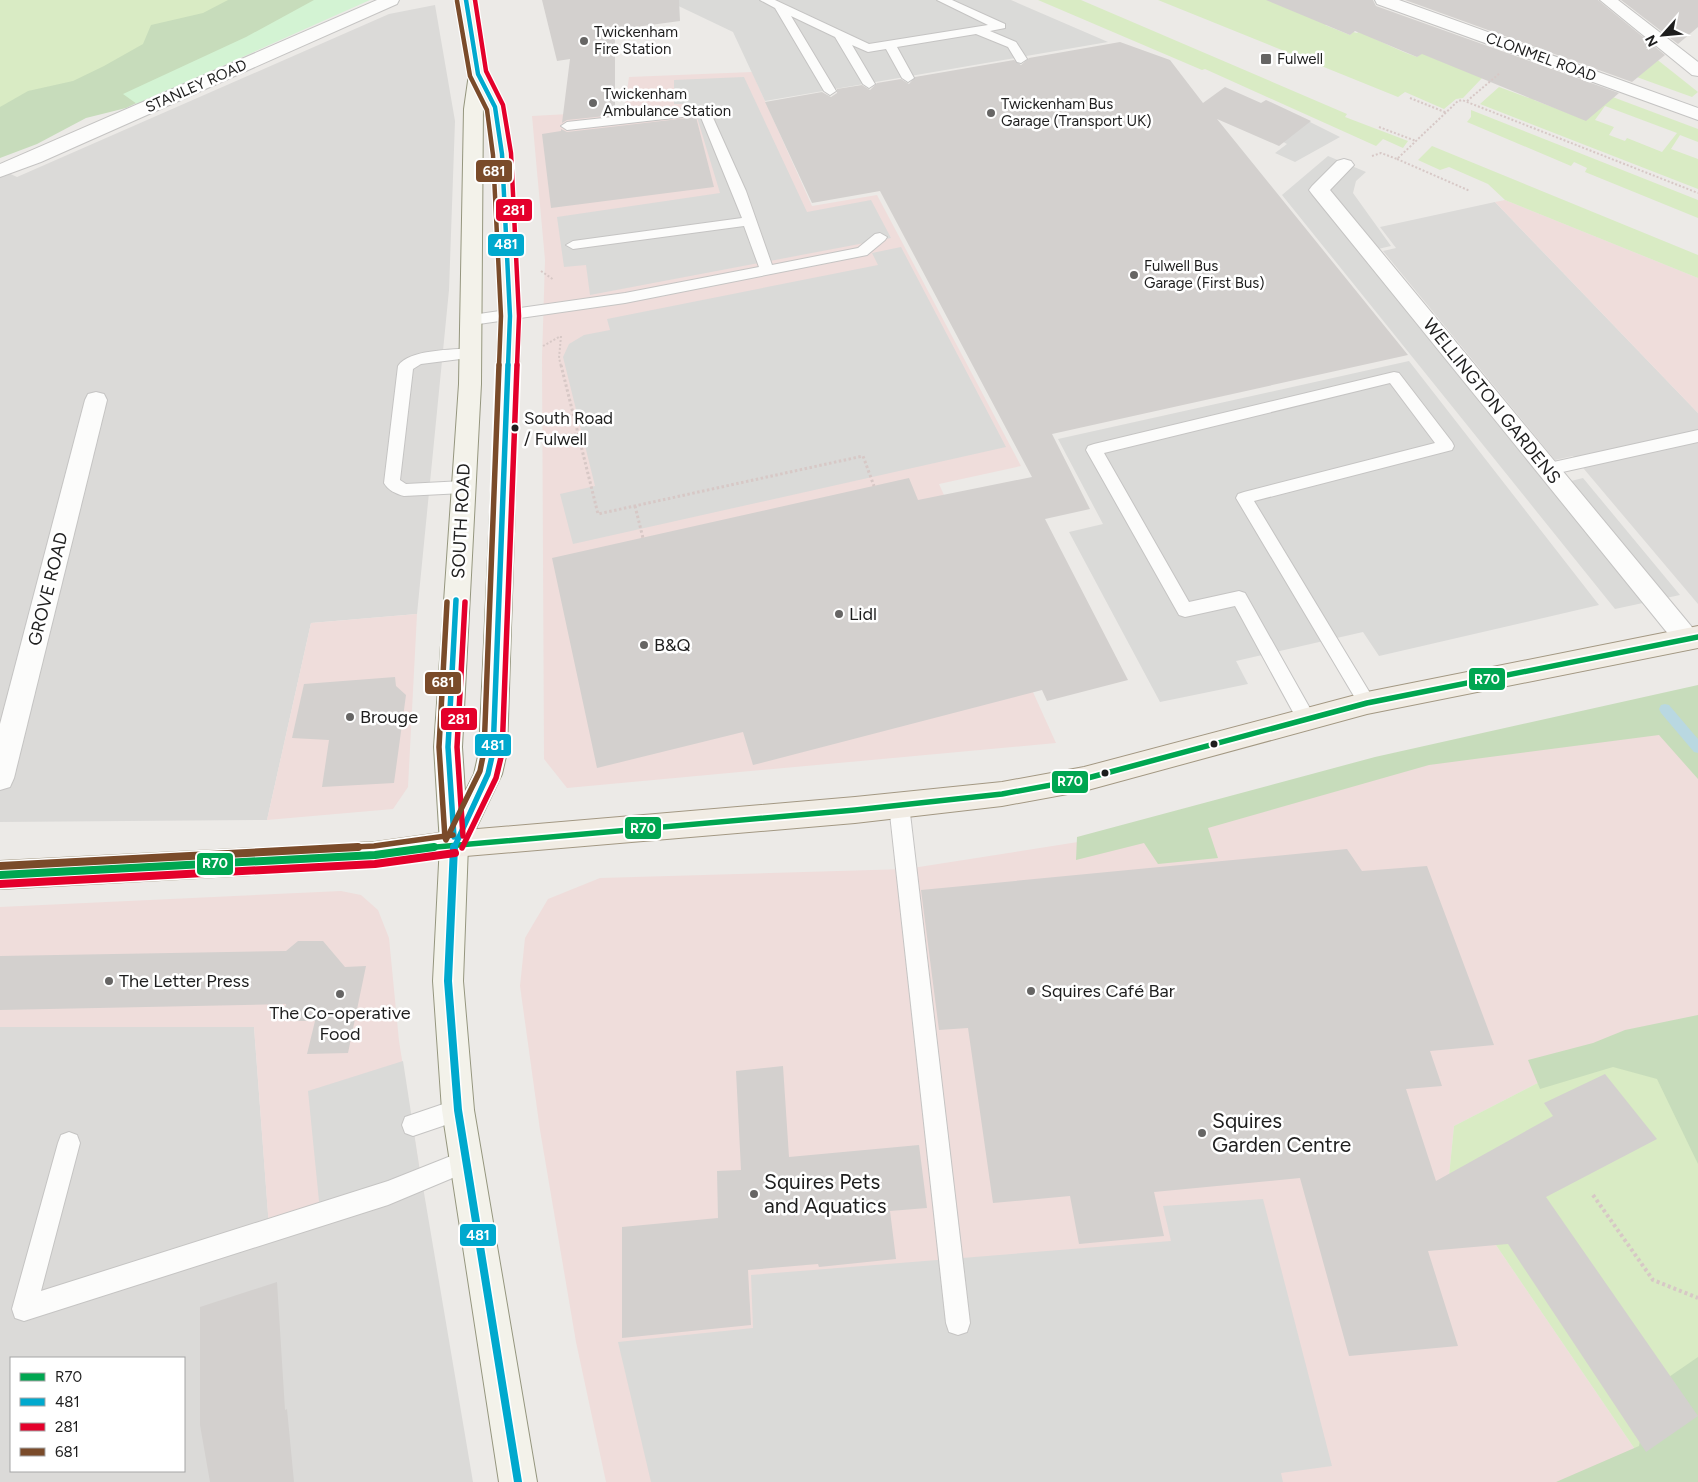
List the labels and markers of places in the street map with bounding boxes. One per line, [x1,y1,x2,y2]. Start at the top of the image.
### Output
place label: Twickenham Fire Station [594,23,678,58]
marker: Twickenham Fire Station [578,35,590,47]
place label: Fulwell [1277,50,1323,68]
marker: Fulwell [1259,52,1273,66]
place label: Twickenham Ambulance Station [603,85,731,120]
place label: Twickenham Bus Garage (Transport UK) [1001,95,1151,130]
marker: Twickenham Ambulance Station [587,97,599,109]
marker: Twickenham Bus Garage (Transport UK) [985,107,997,119]
place label: Fulwell Bus Garage (First Bus) [1144,257,1265,292]
marker: Fulwell Bus Garage (First Bus) [1128,269,1140,281]
place label: South Road / Fulwell [524,408,613,449]
marker: South Road / Fulwell [510,423,520,433]
place label: Lidl [849,603,877,625]
marker: Lidl [833,608,845,620]
place label: B&Q [654,634,691,656]
marker: B&Q [638,639,650,651]
place label: Brouge [360,706,418,728]
marker: Brouge [344,711,356,723]
unlabelled marker [1209,739,1219,749]
unlabelled marker [1100,768,1110,778]
place label: The Letter Press [119,970,249,992]
marker: The Letter Press [103,975,115,987]
place label: Squires Café Bar [1041,980,1175,1002]
marker: Squires Café Bar [1025,985,1037,997]
marker: The Co-operative Food [334,988,346,1000]
place label: The Co-operative Food [269,1002,411,1045]
place label: Squires Garden Centre [1212,1108,1351,1157]
marker: Squires Garden Centre [1196,1127,1208,1139]
place label: Squires Pets and Aquatics [764,1169,887,1218]
marker: Squires Pets and Aquatics [748,1188,760,1200]

